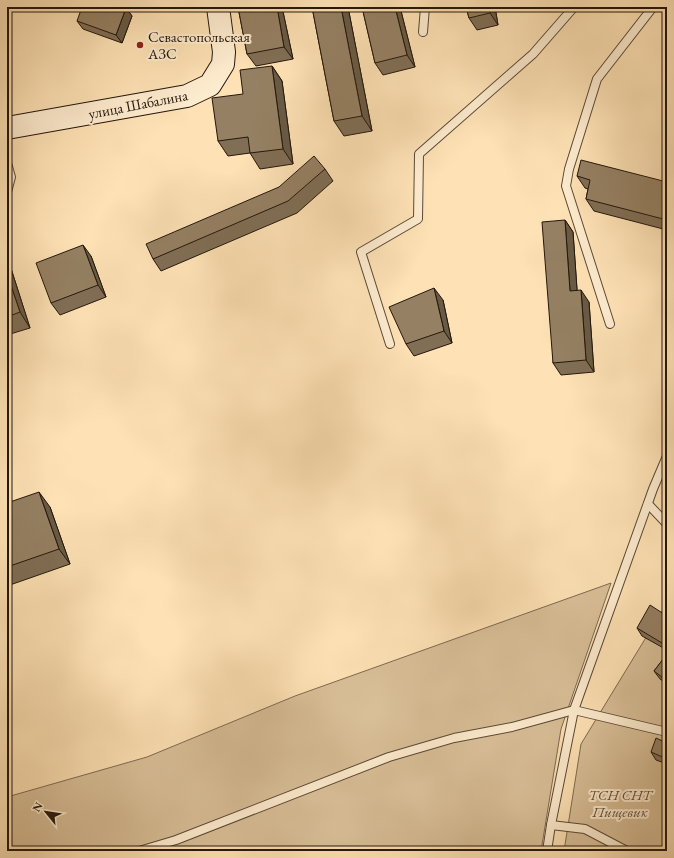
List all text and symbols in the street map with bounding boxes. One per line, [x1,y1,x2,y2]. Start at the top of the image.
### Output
place label: Севастопольская АЗС [147,27,250,63]
marker: Севастопольская АЗС [135,40,145,50]
street label: улица Шабалина [87,85,189,123]
park label: ТСН СНТ Пищевик [588,785,654,821]
north arrow [26,792,66,832]
text: N [29,800,46,814]

